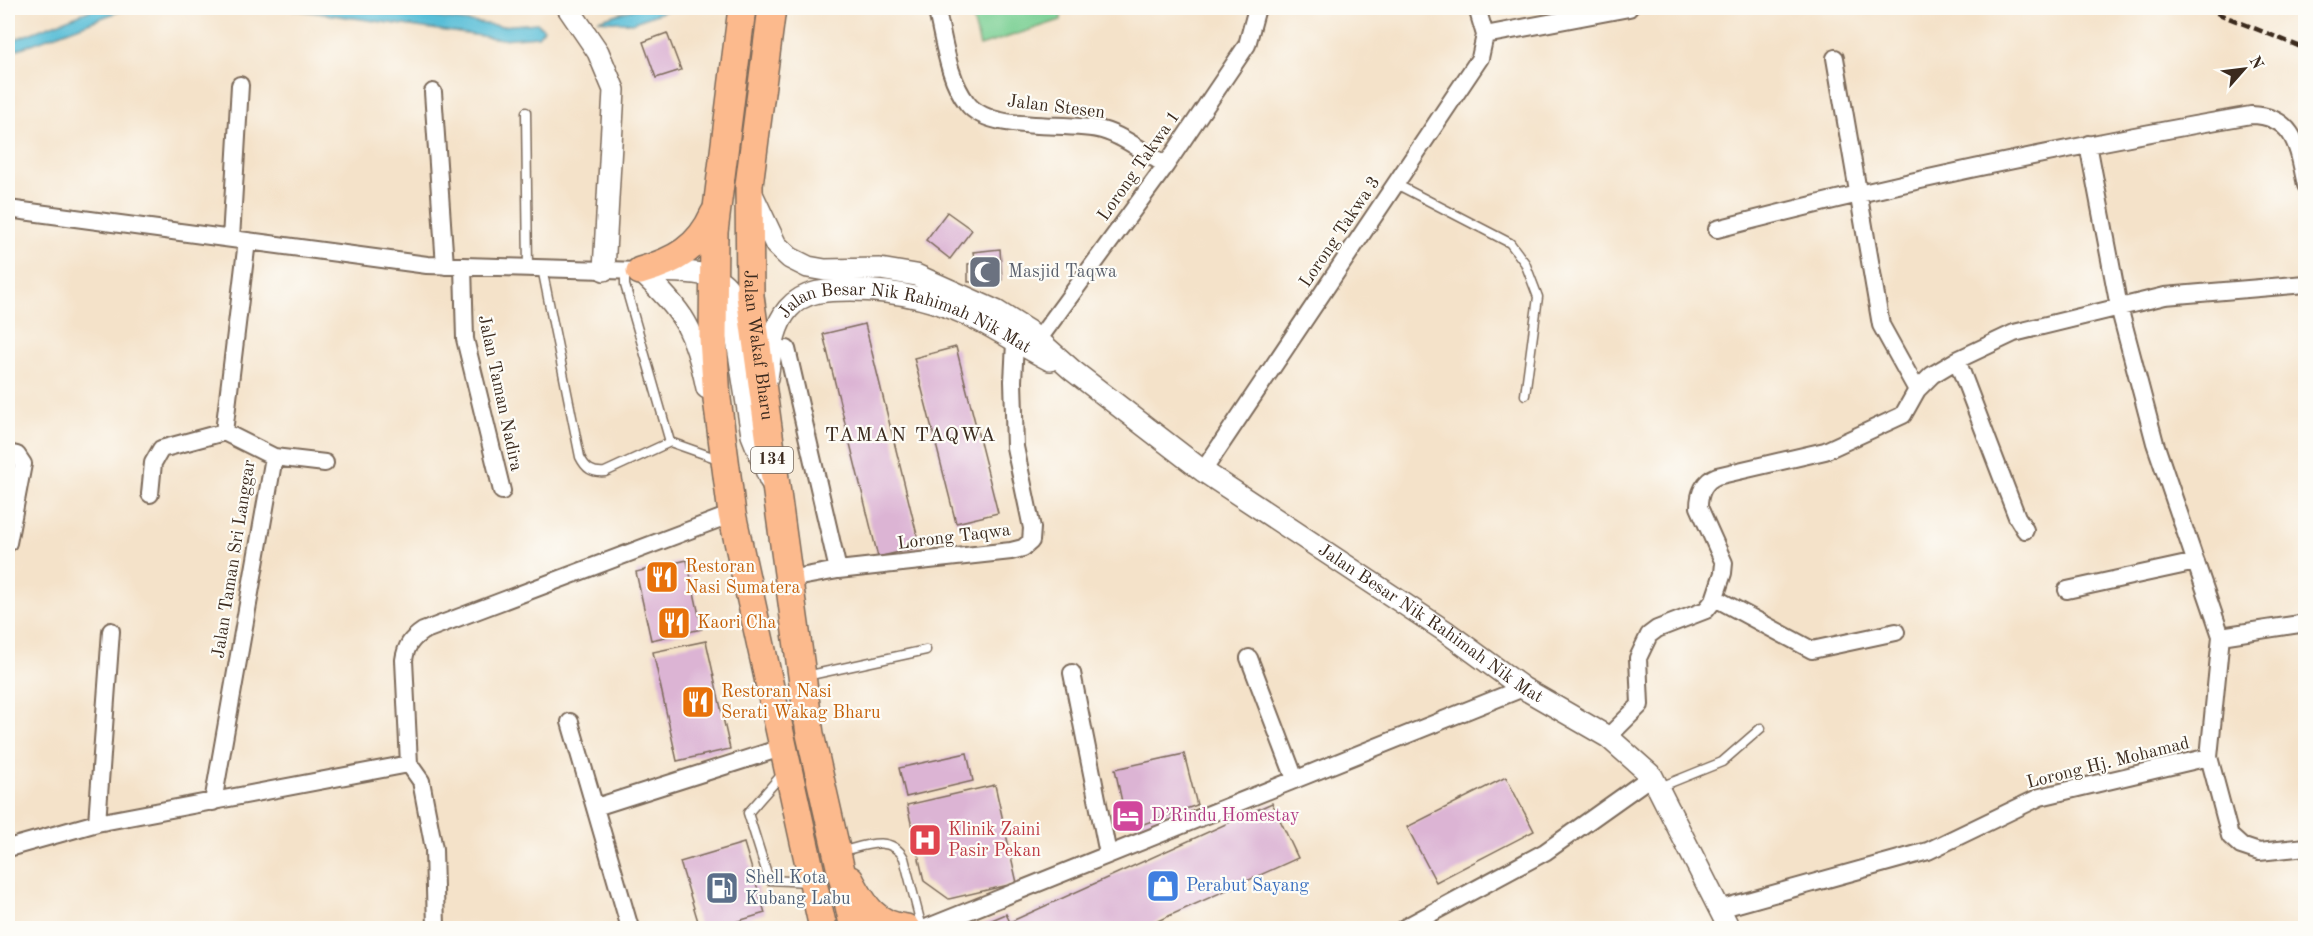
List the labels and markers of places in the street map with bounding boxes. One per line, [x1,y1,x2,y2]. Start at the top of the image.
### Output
mosque icon: Masjid Taqwa [967,254,1003,290]
place label: Masjid Taqwa [1008,263,1117,281]
place label: Restoran Nasi Sumatera [685,558,800,597]
restaurant icon: Restoran Nasi Sumatera [644,559,680,595]
restaurant icon: Kaori Cha [656,605,692,641]
place label: Kaori Cha [697,614,777,632]
place label: Restoran Nasi Serati Wakag Bharu [721,683,881,722]
restaurant icon: Restoran Nasi Serati Wakag Bharu [680,684,716,720]
hotel icon: D’Rindu Homestay [1110,798,1146,834]
place label: D’Rindu Homestay [1151,807,1300,825]
place label: Klinik Zaini Pasir Pekan [948,821,1041,860]
hospital icon: Klinik Zaini Pasir Pekan [907,822,943,858]
shop icon: Perabut Sayang [1145,868,1181,904]
place label: Shell Kota Kubang Labu [745,869,851,908]
fuel station icon: Shell Kota Kubang Labu [704,870,740,906]
place label: Perabut Sayang [1186,877,1309,895]

